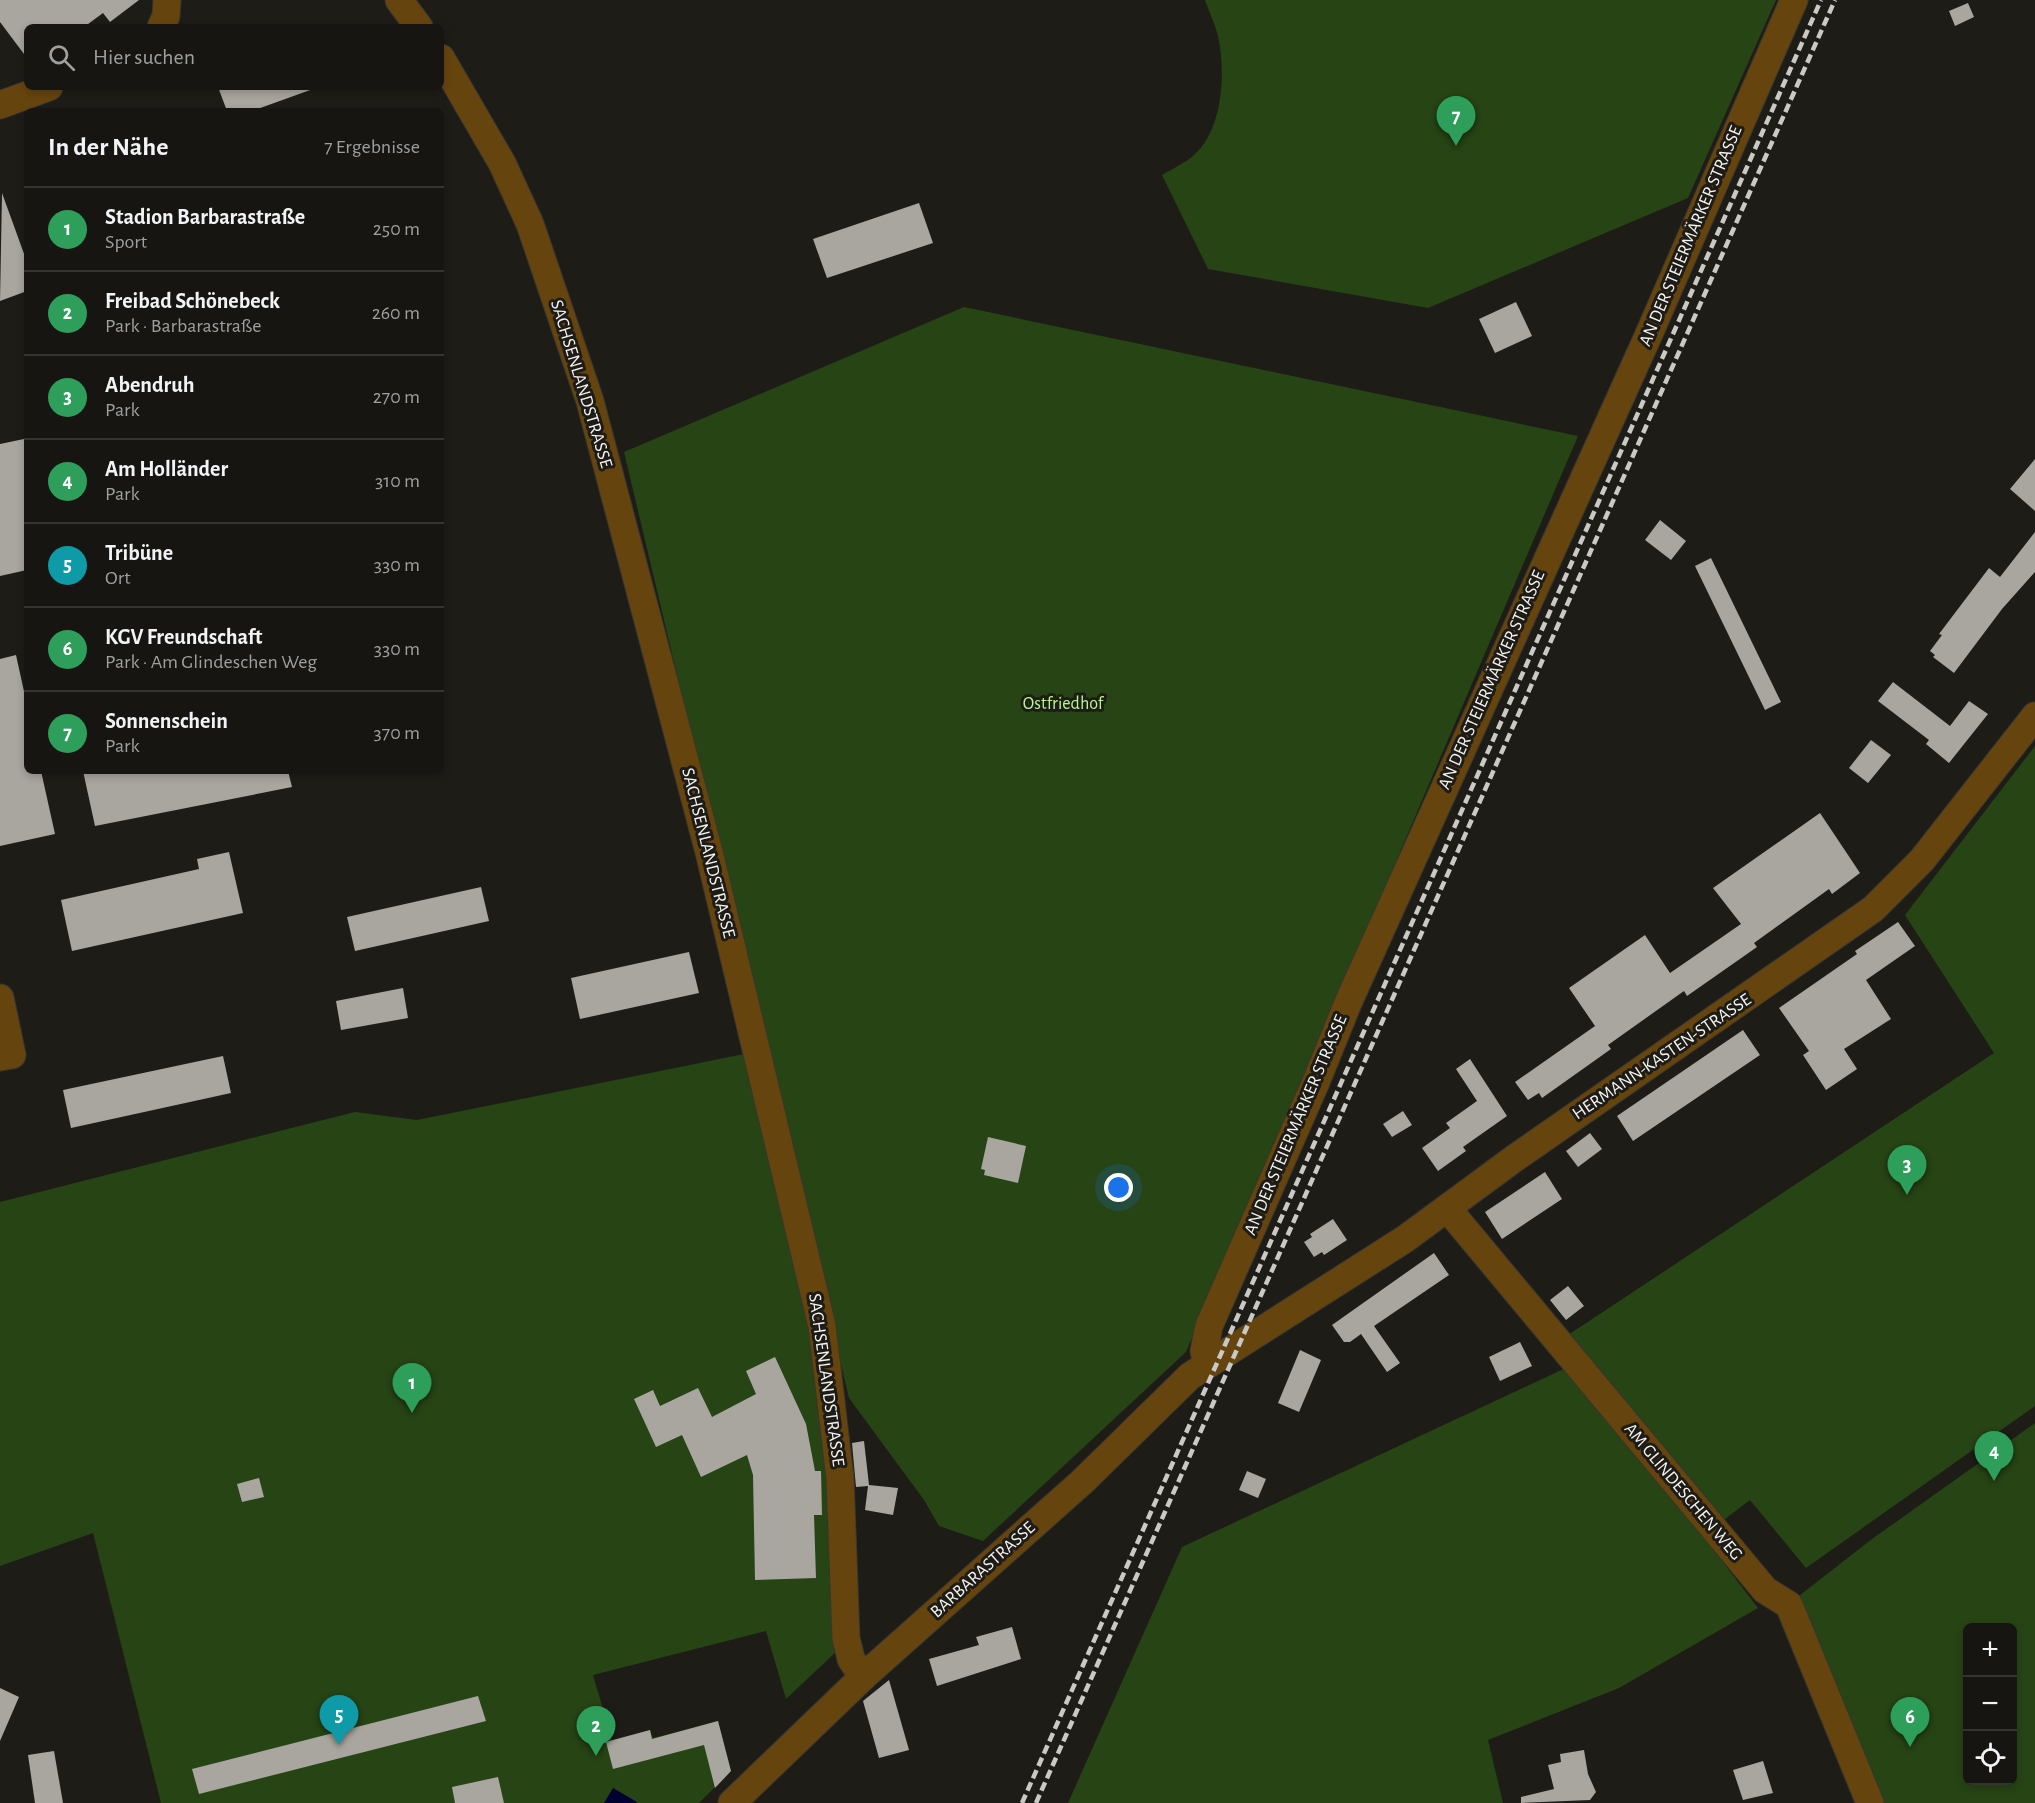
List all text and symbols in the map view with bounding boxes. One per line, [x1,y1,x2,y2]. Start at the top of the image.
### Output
search box [24,24,444,90]
icon: search [45,41,78,74]
text: Hier suchen [93,46,195,68]
pin: 7 [1436,96,1476,146]
street label: AN DER STEIERMÄRKER STRASSE [1635,122,1746,349]
text: In der Nähe [48,134,168,160]
text: 7 Ergebnisse [324,137,420,157]
text: Stadion Barbarastraße [105,206,305,228]
text: 1 [64,219,71,239]
text: 250 m [373,219,420,239]
text: Sport [105,232,147,252]
text: Freibad Schönebeck [105,290,280,312]
street label: SACHSENLANDSTRASSE [547,298,615,470]
text: 2 [63,303,72,323]
text: 260 m [372,303,420,323]
text: Park · Barbarastraße [105,316,261,336]
text: Abendruh [105,374,194,396]
text: 3 [63,387,72,407]
text: 270 m [373,387,420,407]
text: Park [105,400,140,420]
text: Am Holländer [105,458,228,480]
text: 4 [62,471,73,491]
text: 310 m [375,471,420,491]
text: Park [105,484,140,504]
text: Tribüne [105,542,173,564]
text: 5 [63,555,72,575]
text: 330 m [374,555,420,575]
street label: AN DER STEIERMÄRKER STRASSE [1434,567,1549,792]
text: Ort [105,568,131,588]
text: KGV Freundschaft [105,626,262,648]
text: 6 [63,639,72,659]
text: 330 m [374,639,420,659]
text: Park · Am Glindeschen Weg [105,652,317,672]
park label: Ostfriedhof [1023,695,1105,713]
text: Sonnenschein [105,710,228,732]
text: 7 [63,723,72,743]
text: 370 m [374,723,420,743]
text: Park [105,736,140,756]
street label: SACHSENLANDSTRASSE [678,766,738,940]
street label: HERMANN-KASTEN-STRASSE [1570,990,1755,1123]
street label: AN DER STEIERMÄRKER STRASSE [1240,1011,1351,1238]
pin: 3 [1888,1146,1926,1195]
your location [1104,1173,1133,1202]
street label: SACHSENLANDSTRASSE [805,1292,847,1468]
pin: 1 [392,1364,432,1413]
street label: AM GLINDESCHEN WEG [1621,1420,1745,1564]
pin: 4 [1974,1432,2014,1481]
street label: BARBARASTRASSE [927,1518,1039,1621]
map controls [1963,1623,2017,1785]
button: + [1963,1623,2017,1677]
button: − [1963,1677,2017,1731]
pin: 5 [320,1696,358,1745]
pin: 6 [1890,1698,1930,1747]
pin: 2 [576,1706,616,1756]
button: locate [1963,1731,2017,1785]

